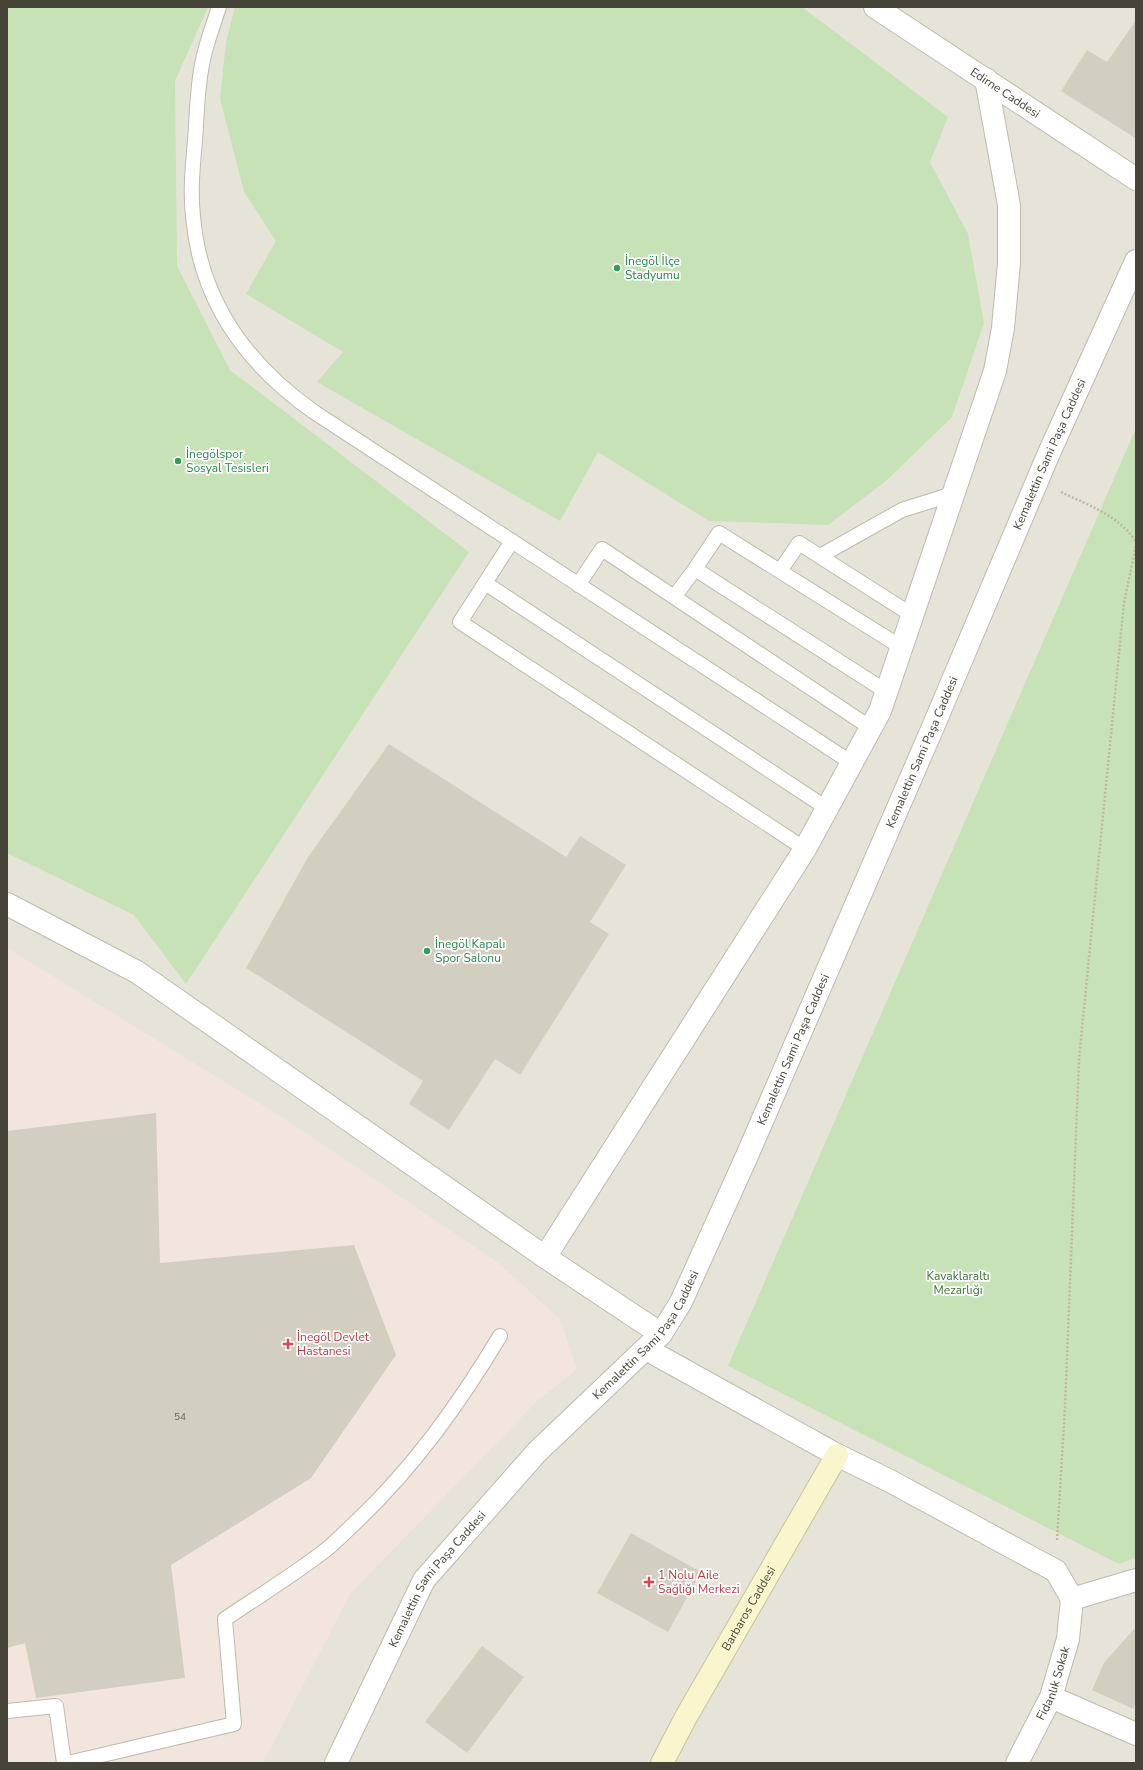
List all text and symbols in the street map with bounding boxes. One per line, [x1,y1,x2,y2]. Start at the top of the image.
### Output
street label: Edirne Caddesi [967,64,1043,122]
place label: İnegöl İlçe Stadyumu [625,253,680,283]
marker: İnegöl İlçe Stadyumu [612,263,622,273]
street label: Kemalettin Sami Paşa Caddesi [1009,376,1090,532]
place label: İnegölspor Sosyal Tesisleri [186,446,269,476]
marker: İnegölspor Sosyal Tesisleri [173,456,183,466]
street label: Kemalettin Sami Paşa Caddesi [882,674,961,830]
place label: İnegöl Kapalı Spor Salonu [435,936,505,966]
marker: İnegöl Kapalı Spor Salonu [422,946,432,956]
street label: Kemalettin Sami Paşa Caddesi [753,971,833,1128]
street label: Kemalettin Sami Paşa Caddesi [589,1268,702,1403]
park label: Kavaklaraltı Mezarlığı [926,1268,990,1298]
place label: İnegöl Devlet Hastanesi [297,1329,370,1359]
marker: İnegöl Devlet Hastanesi [282,1338,294,1350]
house number: 54 [174,1410,186,1424]
street label: Kemalettin Sami Paşa Caddesi [385,1508,489,1650]
street label: Barbaros Caddesi [718,1563,779,1654]
place label: 1 Nolu Aile Sağlığı Merkezi [658,1567,740,1597]
marker: 1 Nolu Aile Sağlığı Merkezi [643,1576,655,1588]
street label: Fidanlık Sokak [1032,1643,1074,1723]

